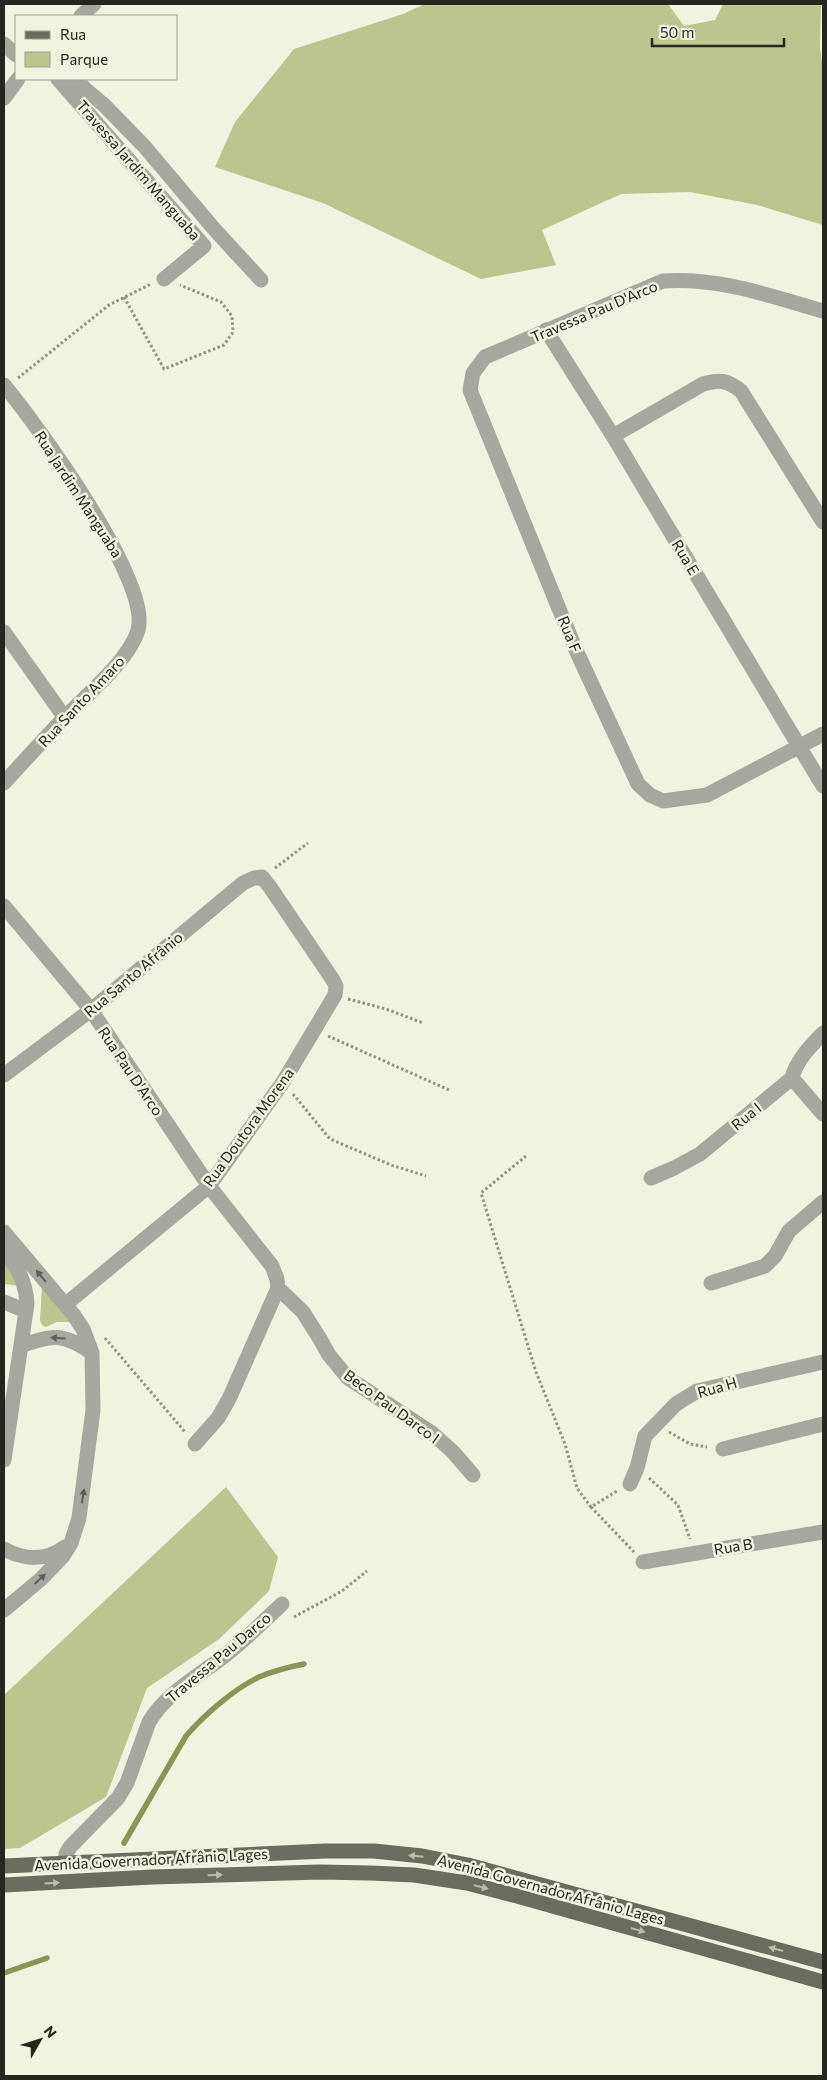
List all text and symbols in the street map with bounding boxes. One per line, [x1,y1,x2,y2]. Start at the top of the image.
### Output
legend [15,15,178,80]
scale bar [652,15,784,47]
text: 50 m [660,23,694,41]
text: Rua [60,25,86,43]
text: Parque [60,50,108,68]
street label: Travessa Jardim Manguaba [73,96,205,244]
street label: Travessa Pau D'Arco [528,276,660,346]
street label: Rua Jardim Manguaba [31,427,127,561]
street label: Rua E [669,536,704,578]
street label: Rua F [555,613,585,655]
street label: Rua Santo Amaro [34,652,128,750]
street label: Rua Santo Afrânio [80,927,186,1020]
street label: Rua Pau D'Arco [95,1023,167,1119]
street label: Rua Doutora Morena [199,1064,297,1190]
street label: Rua I [727,1099,765,1133]
one-way arrow [36,1270,47,1283]
one-way arrow [49,1334,65,1342]
street label: Beco Pau Darco I [341,1365,443,1447]
street label: Rua H [695,1373,739,1401]
one-way arrow [79,1487,87,1503]
street label: Rua B [712,1534,754,1558]
one-way arrow [34,1573,46,1585]
street label: Travessa Pau Darco [162,1608,274,1706]
street label: Avenida Governador Afrânio Lages [34,1844,268,1874]
street label: Avenida Governador Afrânio Lages [436,1850,666,1928]
one-way arrow [408,1851,424,1859]
one-way arrow [207,1871,223,1879]
one-way arrow [45,1878,61,1886]
one-way arrow [474,1883,489,1891]
one-way arrow [630,1926,645,1934]
one-way arrow [769,1945,784,1953]
north arrow [15,2015,65,2065]
text: N [41,2022,60,2041]

